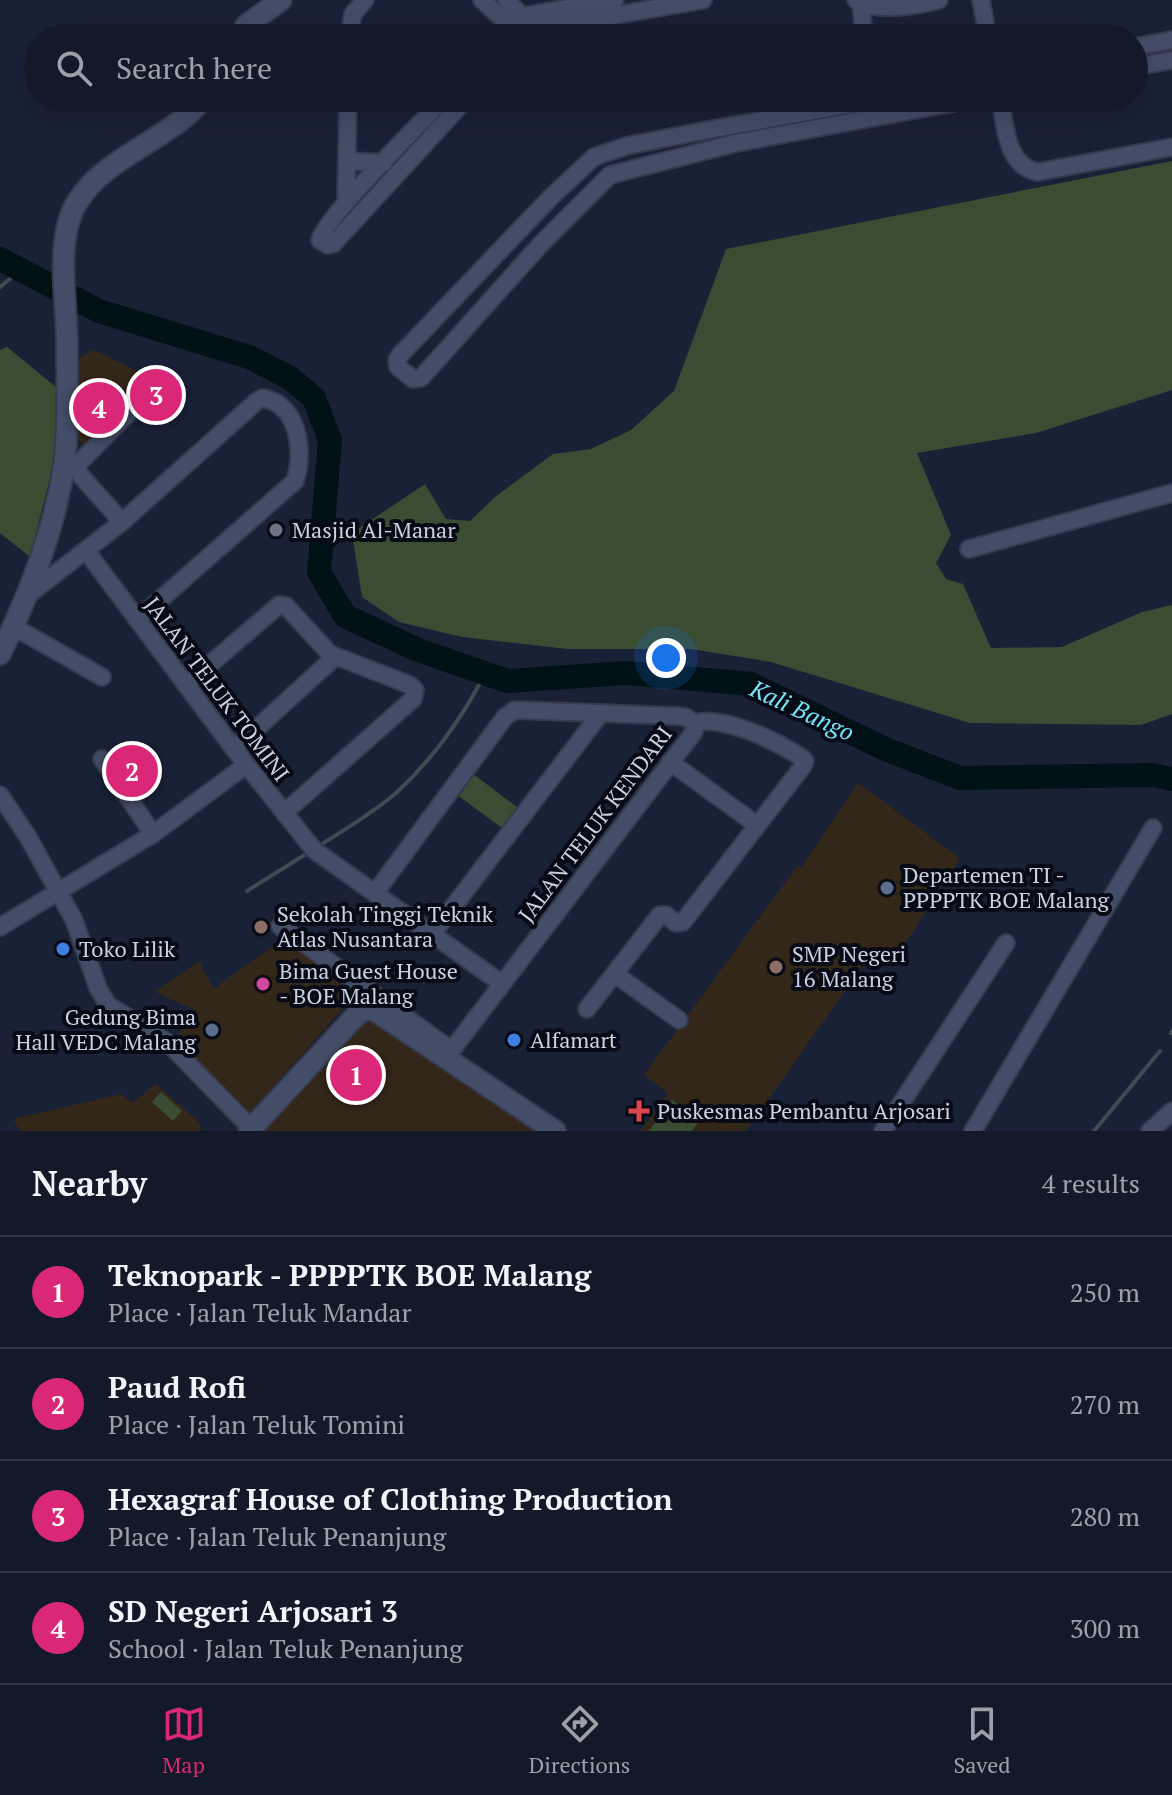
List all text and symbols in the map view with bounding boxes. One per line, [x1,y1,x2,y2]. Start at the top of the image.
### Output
search box [24,24,1148,112]
icon: search [52,46,96,90]
text: Search here [116,48,272,88]
pin: 3 [130,365,182,425]
pin: 4 [73,378,125,438]
place label: Masjid Al-Manar [292,515,456,544]
marker: Masjid Al-Manar [267,521,285,539]
street label: JALAN TELUK TOMINI [138,591,296,787]
your location [646,638,686,678]
water label: Kali Bango [744,672,860,748]
street label: JALAN TELUK KENDARI [511,720,678,928]
pin: 2 [106,741,158,801]
place label: Departemen TI - PPPPTK BOE Malang [903,860,1110,914]
marker: Departemen TI - PPPPTK BOE Malang [878,879,896,897]
place label: Sekolah Tinggi Teknik Atlas Nusantara [277,899,494,953]
marker: Sekolah Tinggi Teknik Atlas Nusantara [252,918,270,936]
place label: Toko Lilik [79,934,176,963]
place label: SMP Negeri 16 Malang [792,939,906,993]
marker: Toko Lilik [54,940,72,958]
place label: Bima Guest House - BOE Malang [279,956,458,1010]
marker: SMP Negeri 16 Malang [767,958,785,976]
marker: Bima Guest House - BOE Malang [254,975,272,993]
place label: Gedung Bima Hall VEDC Malang [15,1002,196,1056]
marker: Gedung Bima Hall VEDC Malang [203,1021,221,1039]
place label: Alfamart [530,1025,617,1054]
marker: Alfamart [505,1031,523,1049]
pin: 1 [330,1045,382,1105]
place label: Puskesmas Pembantu Arjosari [657,1096,951,1125]
marker: Puskesmas Pembantu Arjosari [628,1100,650,1122]
text: Nearby [32,1161,147,1206]
text: 4 results [1042,1166,1140,1200]
text: Teknopark - PPPPTK BOE Malang [108,1255,591,1295]
text: 1 [51,1275,65,1309]
text: 250 m [1070,1275,1140,1309]
text: Place · Jalan Teluk Mandar [108,1295,411,1329]
text: Paud Rofi [108,1367,246,1407]
text: 2 [51,1387,65,1421]
text: 270 m [1070,1387,1140,1421]
text: Place · Jalan Teluk Tomini [108,1407,405,1441]
text: Hexagraf House of Clothing Production [108,1479,673,1519]
text: 3 [51,1499,65,1533]
text: 280 m [1070,1499,1140,1533]
text: Place · Jalan Teluk Penanjung [108,1519,446,1553]
text: SD Negeri Arjosari 3 [108,1591,398,1631]
text: 4 [51,1611,65,1645]
text: 300 m [1070,1611,1140,1645]
text: School · Jalan Teluk Penanjung [108,1631,463,1665]
tab: Map [162,1702,206,1779]
tab: Directions [529,1702,630,1779]
tab: Saved [953,1702,1010,1779]

